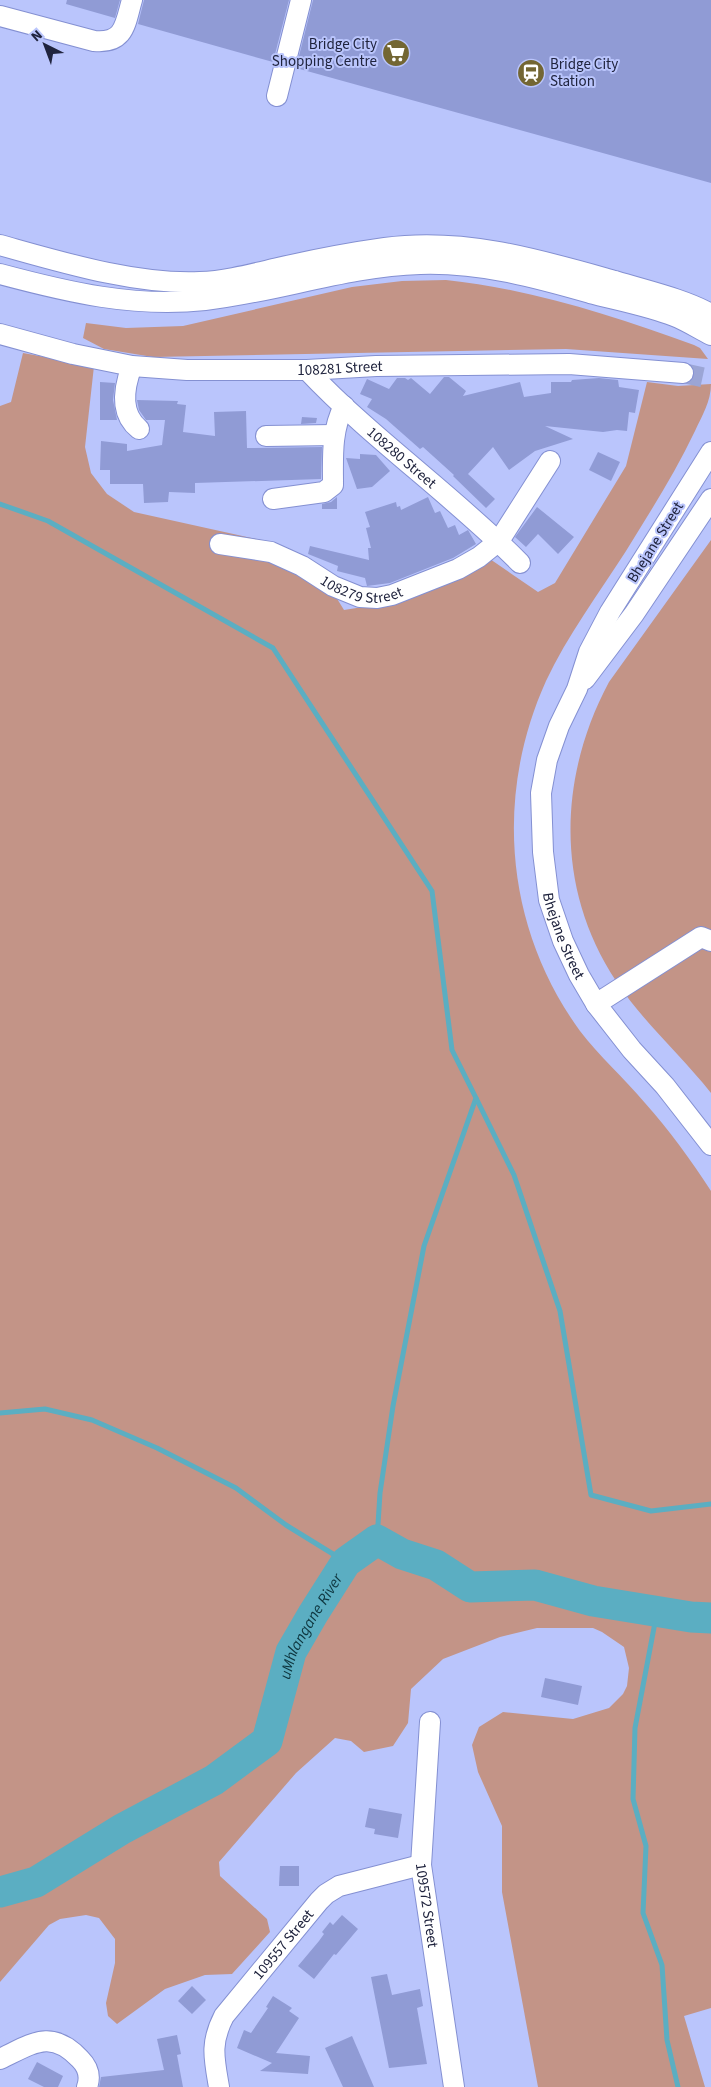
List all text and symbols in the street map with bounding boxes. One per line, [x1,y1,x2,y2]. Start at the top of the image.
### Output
north arrow [20,20,70,70]
text: N [27,26,47,47]
place label: Bridge City Shopping Centre [272,34,377,72]
supermarket icon: Bridge City Shopping Centre [381,38,411,68]
place label: Bridge City Station [550,54,618,92]
station icon: Bridge City Station [516,58,546,88]
street label: 108281 Street [297,356,383,381]
street label: 108280 Street [362,422,441,494]
street label: Bhejane Street [622,498,689,587]
street label: 108279 Street [316,570,406,609]
street label: Bhejane Street [537,891,589,984]
water label: uMhlangane River [274,1568,349,1682]
street label: 109572 Street [410,1862,443,1949]
street label: 109557 Street [248,1905,319,1984]

